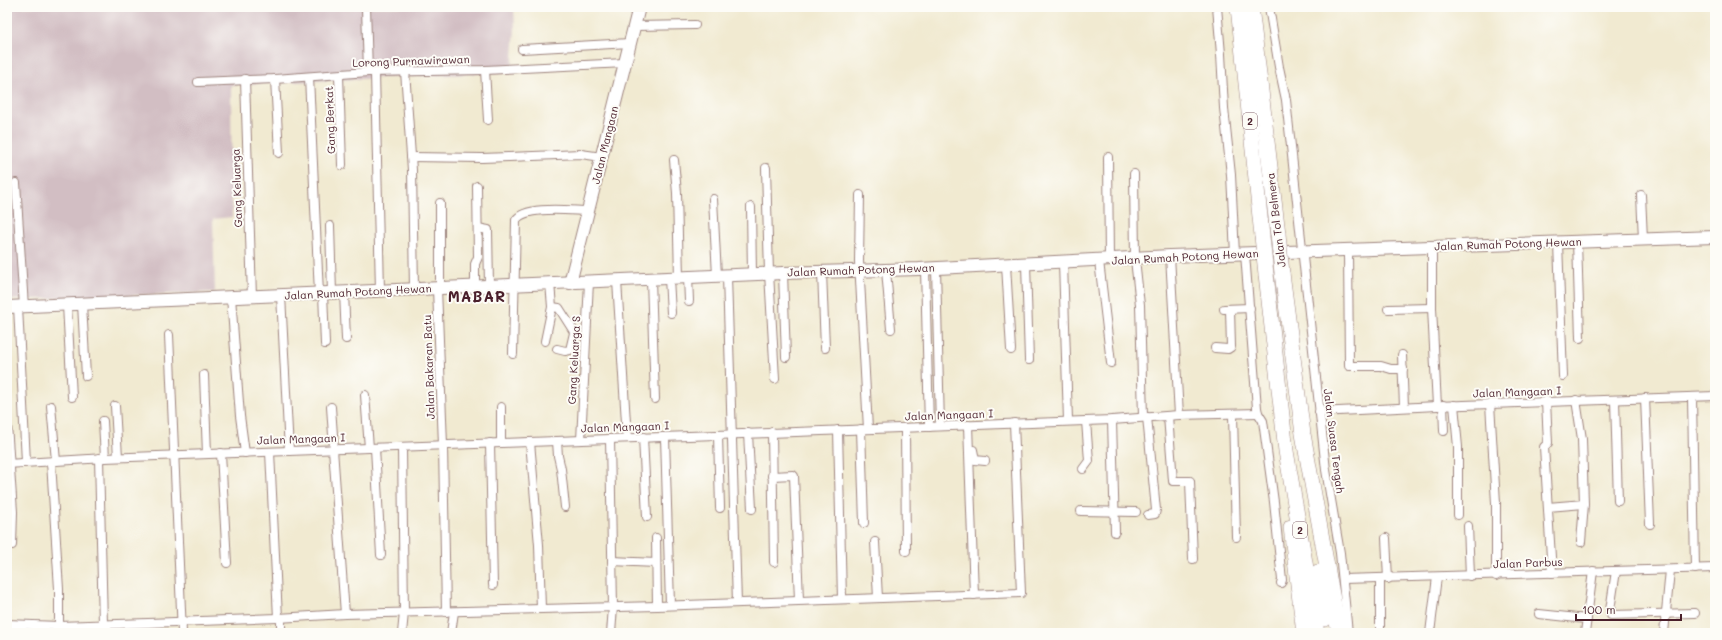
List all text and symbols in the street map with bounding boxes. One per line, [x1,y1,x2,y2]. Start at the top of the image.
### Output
street label: Lorong Purnawirawan [352,51,470,70]
street label: Gang Berkat [321,86,338,154]
street label: Jalan Mangaan [588,104,621,186]
road number: 2 [1243,113,1257,129]
street label: Gang Keluarga [228,148,245,228]
street label: Jalan Tol Belmera [1262,172,1289,268]
street label: Jalan Rumah Potong Hewan [1434,233,1582,254]
street label: Jalan Rumah Potong Hewan [1111,245,1259,268]
street label: Jalan Rumah Potong Hewan [787,259,935,280]
street label: Jalan Rumah Potong Hewan [284,280,432,303]
district label: MABAR [448,286,506,306]
street label: Jalan Bakaran Batu [419,314,438,420]
street label: Gang Keluarga S [564,315,583,405]
street label: Jalan Mangaan I [1473,382,1562,401]
street label: Jalan Suasa Tengah [1321,388,1348,494]
street label: Jalan Mangaan I [905,405,994,424]
street label: Jalan Mangaan I [581,417,670,436]
street label: Jalan Mangaan I [257,429,346,448]
road number: 2 [1293,522,1307,538]
street label: Jalan Parbus [1493,554,1563,571]
scale bar [1576,596,1681,622]
text: 100 m [1582,601,1616,617]

